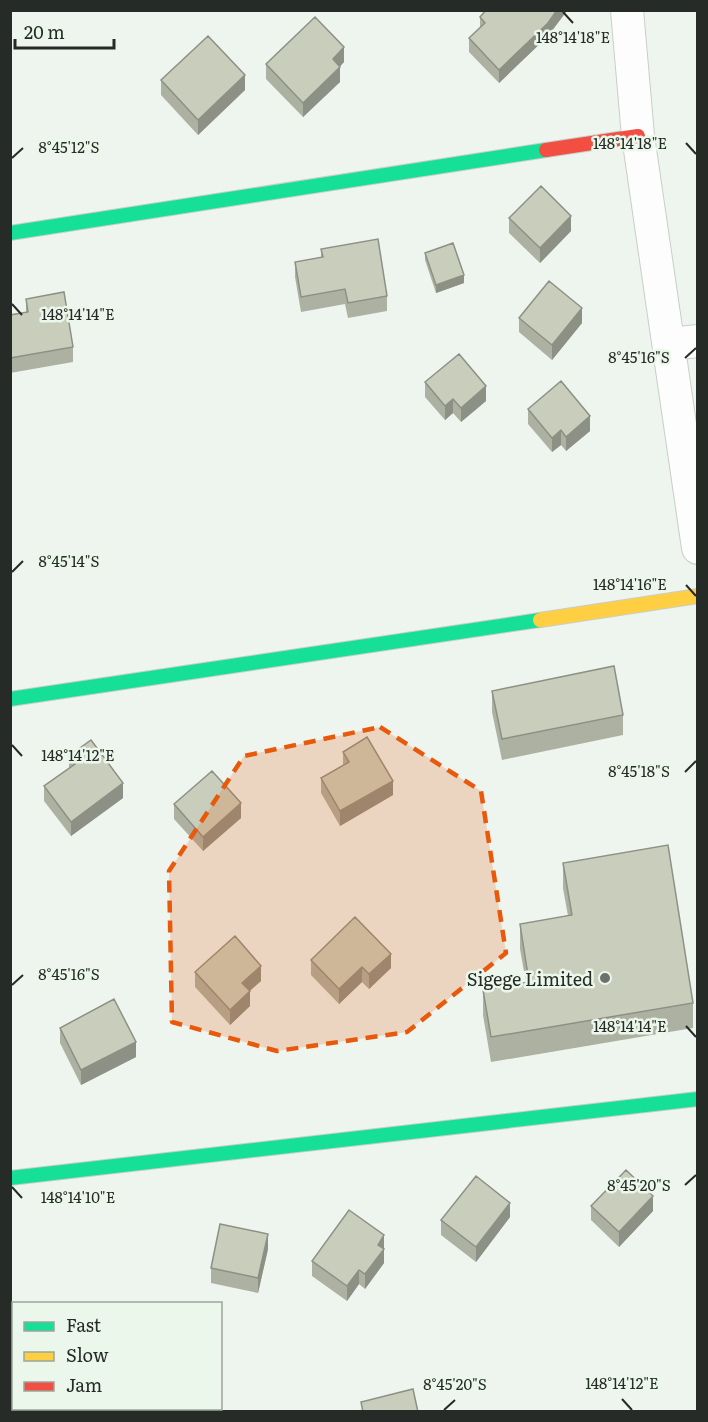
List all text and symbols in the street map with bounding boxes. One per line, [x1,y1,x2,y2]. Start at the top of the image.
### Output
scale bar [15,12,114,50]
text: 20 m [24,18,65,45]
text: 148°14'18"E [536,25,610,48]
text: 148°14'18"E [593,131,667,154]
text: 8°45'12"S [38,135,100,158]
text: 148°14'14"E [41,302,115,325]
text: 8°45'16"S [608,345,670,368]
text: 8°45'14"S [38,549,100,572]
text: 148°14'16"E [593,572,667,595]
text: 148°14'12"E [41,743,115,766]
text: 8°45'18"S [608,759,670,782]
text: 8°45'16"S [38,962,100,985]
place label: Sigege Limited [467,965,593,992]
marker: Sigege Limited [598,971,612,985]
text: 148°14'14"E [593,1014,667,1037]
text: 8°45'20"S [607,1173,671,1196]
text: 148°14'10"E [41,1185,115,1208]
legend [12,1302,222,1410]
text: Fast [66,1311,102,1338]
text: Slow [66,1341,109,1368]
text: Jam [66,1371,102,1398]
text: 148°14'12"E [585,1371,659,1394]
text: 8°45'20"S [423,1372,487,1395]

